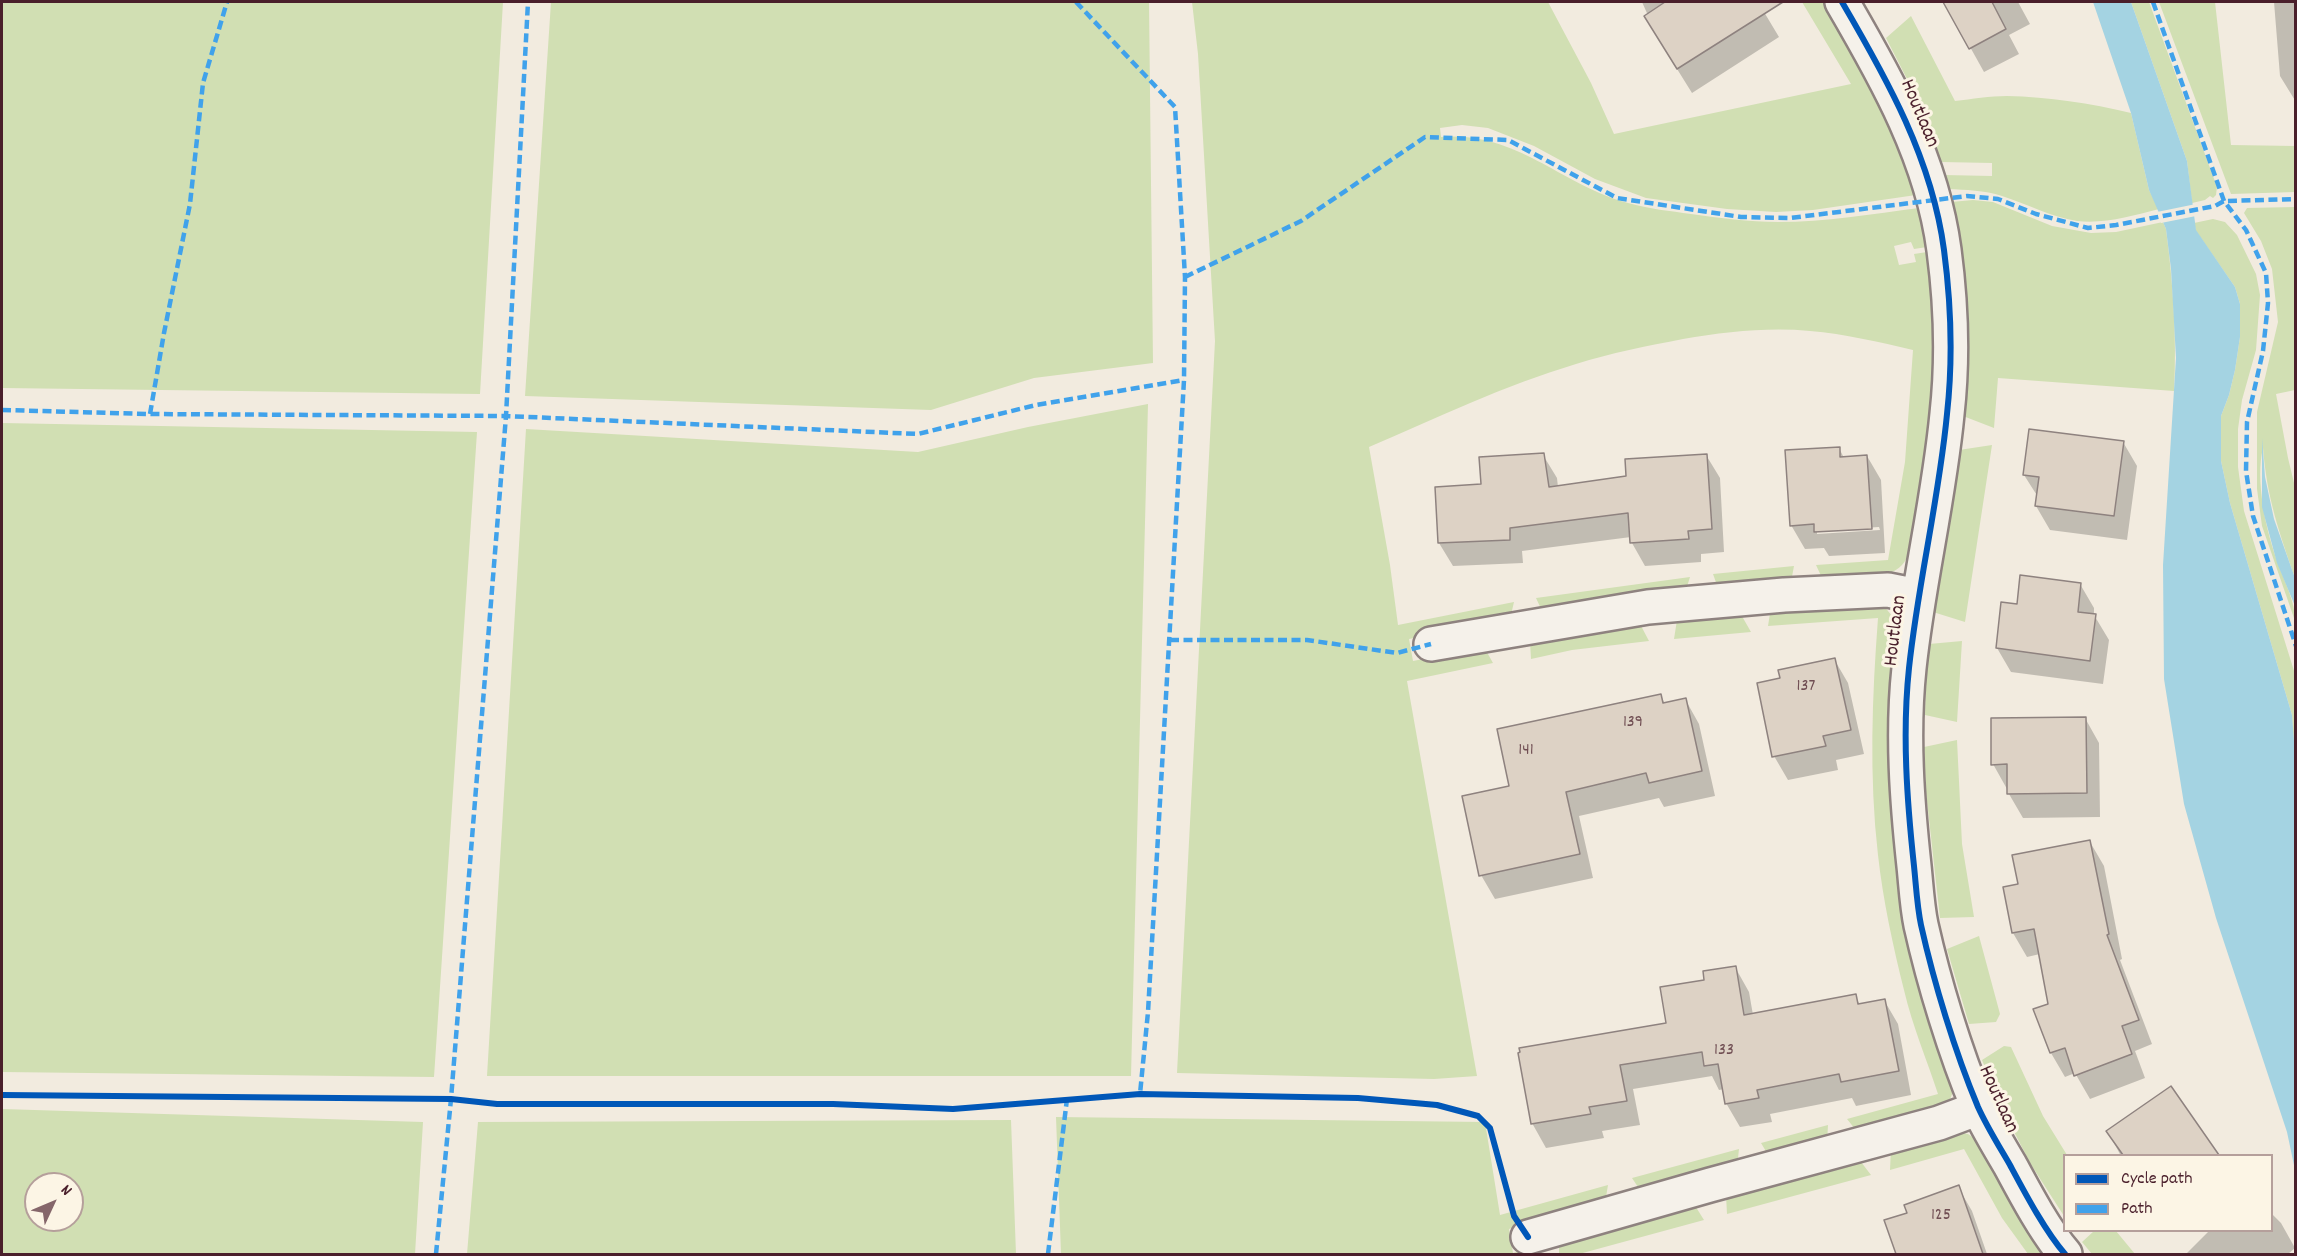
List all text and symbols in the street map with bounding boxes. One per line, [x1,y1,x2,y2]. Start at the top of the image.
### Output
street label: Houtlaan [1892,76,1944,152]
street label: Houtlaan [1880,594,1914,668]
house number: 137 [1797,677,1815,699]
house number: 139 [1623,713,1643,735]
house number: 141 [1518,741,1534,763]
house number: 133 [1714,1041,1734,1063]
street label: Houtlaan [1971,1062,2023,1138]
legend [2063,1154,2273,1232]
text: Cycle path [2121,1167,2192,1192]
north arrow [24,1172,84,1232]
text: N [55,1180,77,1201]
text: Path [2121,1197,2153,1222]
house number: 125 [1931,1206,1951,1228]

